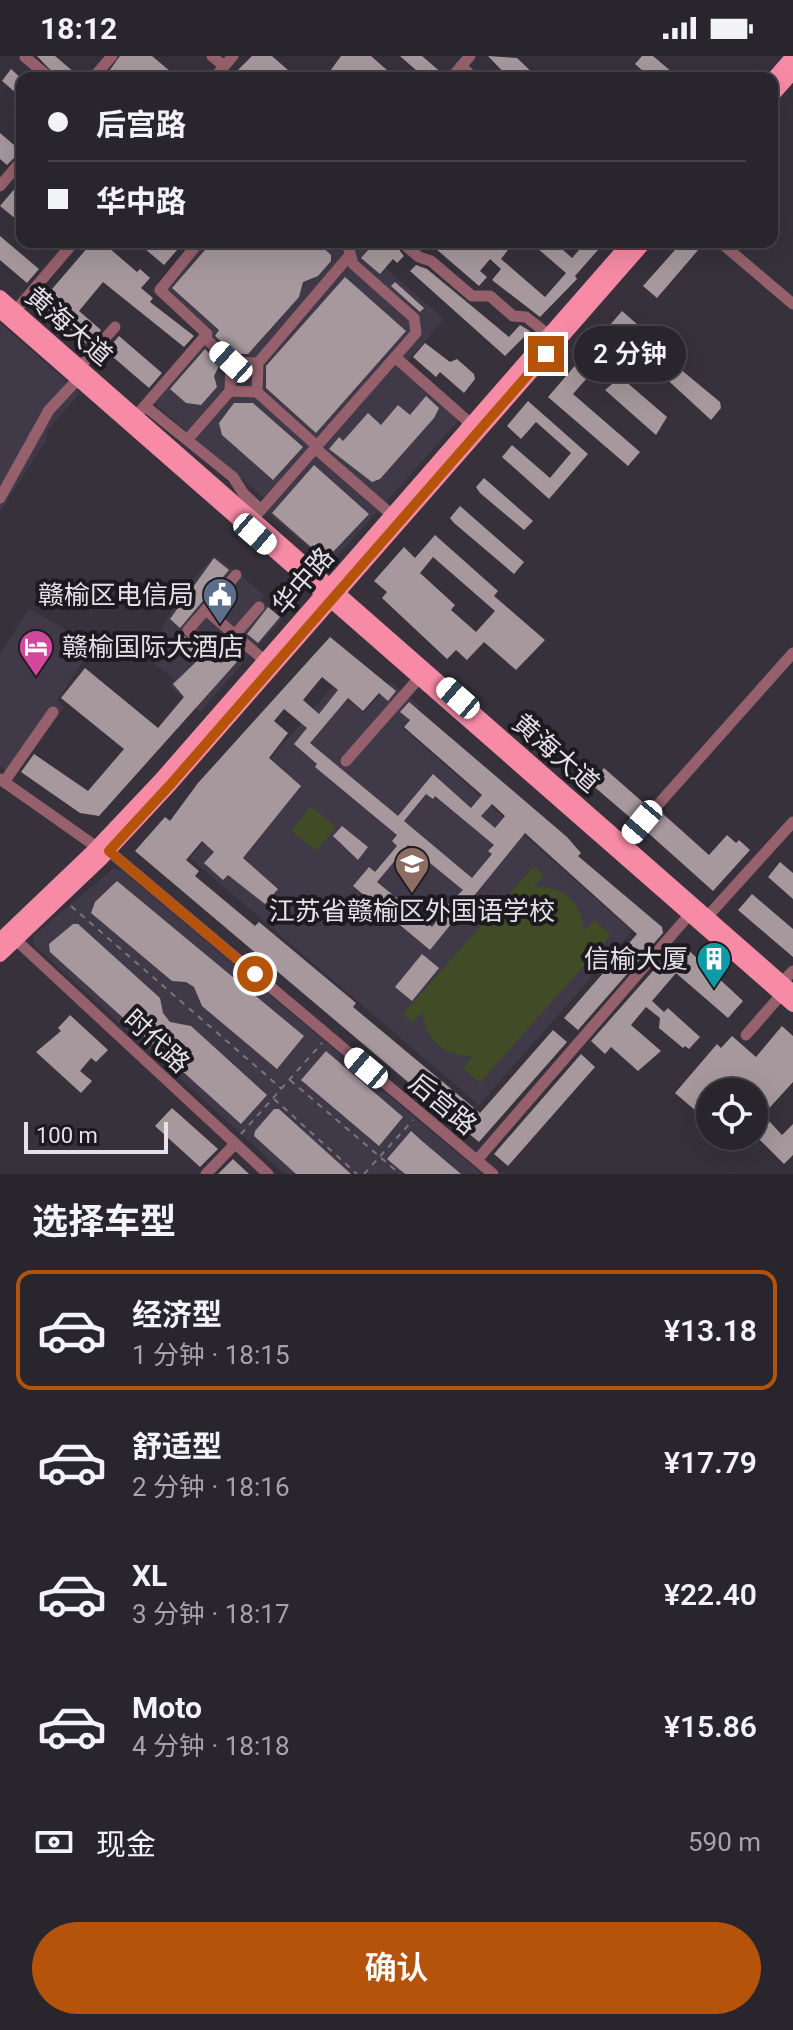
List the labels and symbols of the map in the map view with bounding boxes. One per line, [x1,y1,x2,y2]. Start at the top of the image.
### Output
street label: 黄海大道 [20,281,118,371]
callout: 2 分钟 [574,326,686,382]
route end [528,336,564,372]
car [205,337,257,387]
car [229,509,281,559]
street label: 华中路 [266,542,340,620]
public building icon: 赣榆区电信局 [201,576,239,626]
place label: 赣榆区电信局 [38,580,194,610]
hotel icon: 赣榆国际大酒店 [17,628,55,678]
place label: 赣榆国际大酒店 [62,632,244,662]
car [432,673,484,723]
street label: 黄海大道 [507,708,605,798]
car [617,796,667,848]
school or university icon: 江苏省赣榆区外国语学校 [393,845,431,895]
place label: 江苏省赣榆区外国语学校 [269,896,555,926]
building icon: 信榆大厦 [695,940,733,990]
place label: 信榆大厦 [584,944,688,974]
route start [237,956,273,992]
street label: 时代路 [118,1003,196,1079]
car [340,1043,392,1093]
street label: 后宫路 [403,1067,483,1141]
scale bar [24,1118,168,1154]

